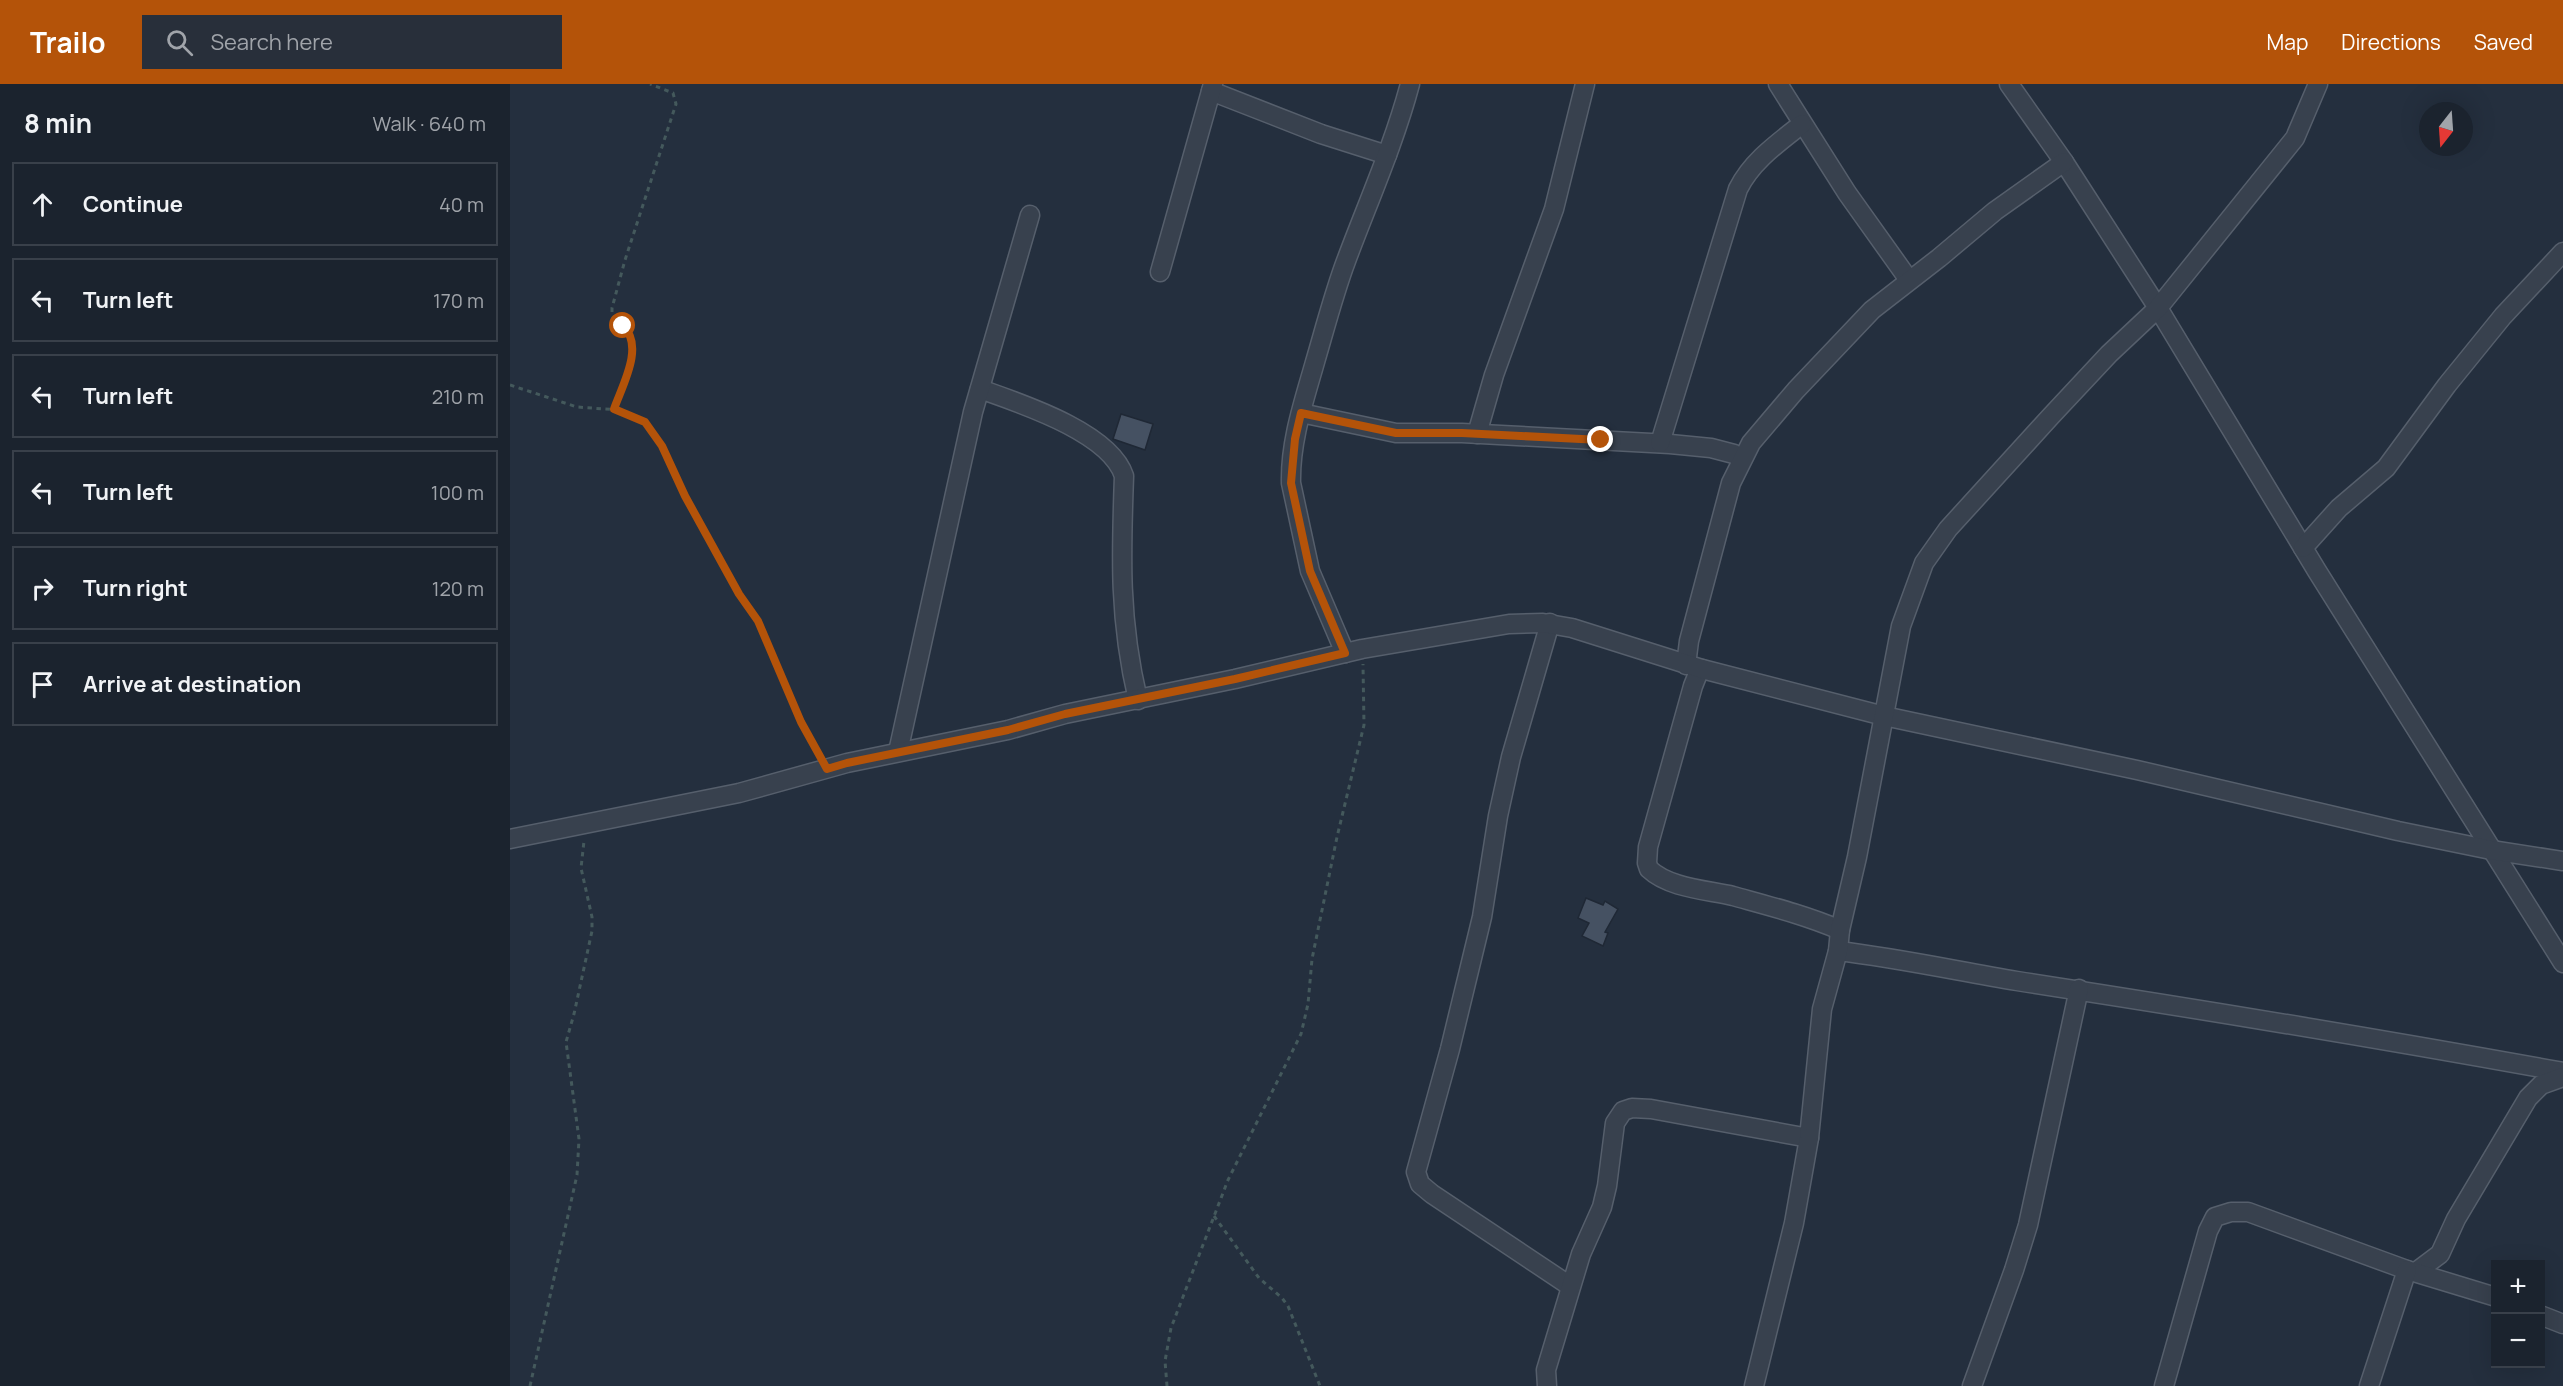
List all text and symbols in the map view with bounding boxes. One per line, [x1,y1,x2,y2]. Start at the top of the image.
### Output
search box [142,15,562,69]
text: Trailo [30,23,106,61]
icon: search [163,26,196,59]
text: Search here [211,27,333,57]
text: Map [2267,28,2308,56]
text: Directions [2341,28,2441,56]
text: Saved [2474,28,2533,56]
north arrow [2419,102,2473,156]
text: 8 min [24,105,92,141]
text: Walk · 640 m [373,110,486,137]
icon: ahead [26,188,59,221]
text: Continue [83,189,183,219]
text: 40 m [439,191,484,218]
icon: left [26,284,59,317]
text: Turn left [83,285,173,315]
text: 170 m [433,287,484,314]
route start [609,312,635,338]
icon: left [26,380,59,413]
text: Turn left [83,381,173,411]
text: 210 m [432,383,484,410]
route end [1587,426,1613,452]
icon: left [26,476,59,509]
text: Turn left [83,477,173,507]
text: 100 m [431,479,484,506]
icon: right [26,572,59,605]
text: Turn right [83,573,188,603]
text: 120 m [432,575,484,602]
icon: arrive [26,668,59,701]
text: Arrive at destination [83,669,301,699]
map controls [2491,1260,2545,1368]
button: + [2491,1260,2545,1314]
button: − [2491,1314,2545,1368]

